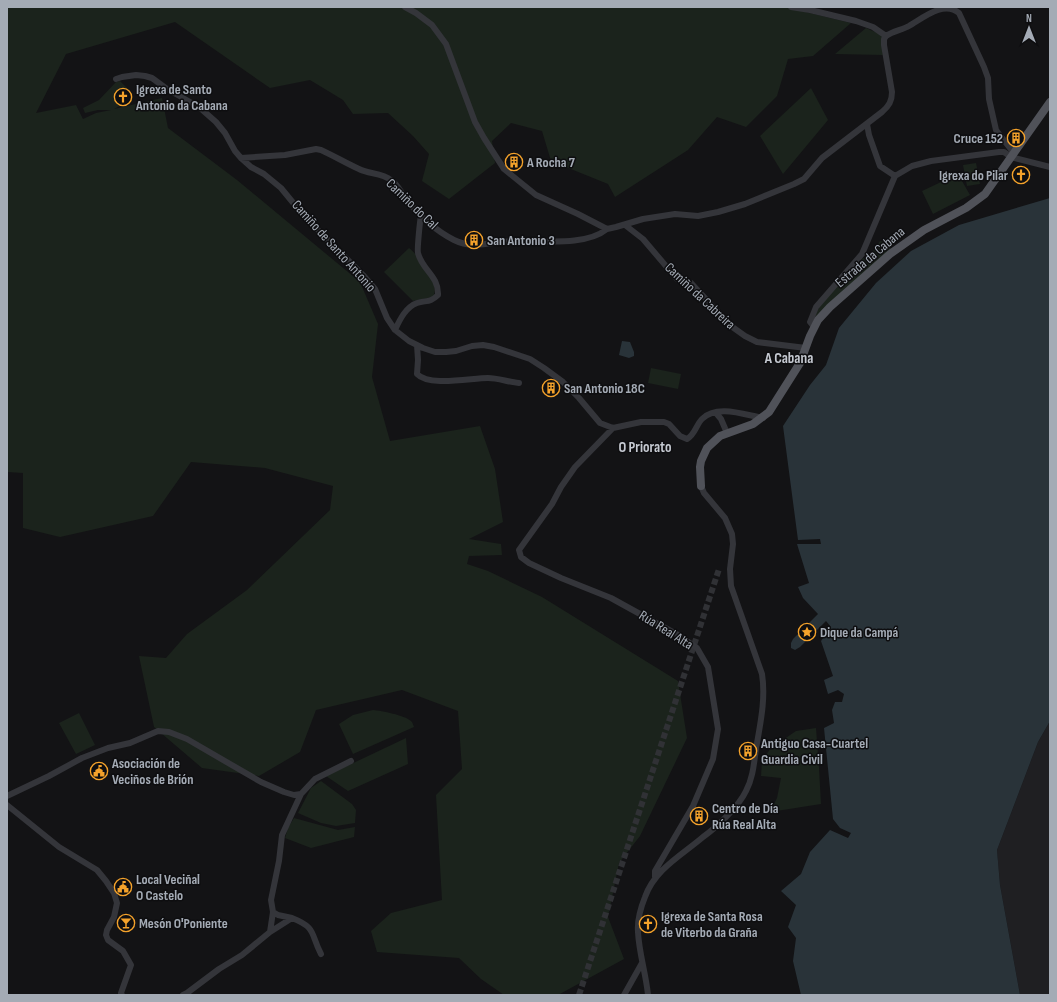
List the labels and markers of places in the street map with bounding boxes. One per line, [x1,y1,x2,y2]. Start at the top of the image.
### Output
place label: Igrexa de Santo Antonio da Cabana [135,81,228,114]
church icon: Igrexa de Santo Antonio da Cabana [113,87,133,107]
building icon: Cruce 152 [1006,128,1026,148]
place label: Cruce 152 [954,130,1003,147]
building icon: A Rocha 7 [504,152,524,172]
place label: A Rocha 7 [526,154,576,171]
church icon: Igrexa do Pilar [1011,165,1031,185]
place label: Igrexa do Pilar [939,167,1009,184]
building icon: San Antonio 3 [464,230,484,250]
place label: San Antonio 3 [487,232,555,249]
building icon: San Antonio 18C [541,378,561,398]
place label: San Antonio 18C [564,380,645,397]
place icon: Dique da Campá [797,622,817,642]
place label: Dique da Campá [820,624,899,641]
place label: Antiguo Casa-Cuartel Guardia Civil [760,735,868,768]
building icon: Antiguo Casa-Cuartel Guardia Civil [738,741,758,761]
place label: Asociación de Veciños de Brión [111,755,193,788]
public building icon: Asociación de Veciños de Brión [89,761,109,781]
place label: Centro de Día Rúa Real Alta [712,800,779,833]
building icon: Centro de Día Rúa Real Alta [689,806,709,826]
place label: Local Veciñal O Castelo [136,871,200,904]
public building icon: Local Veciñal O Castelo [113,877,133,897]
place label: Igrexa de Santa Rosa de Viterbo da Graña [661,908,763,941]
bar icon: Mesón O'Poniente [116,913,136,933]
church icon: Igrexa de Santa Rosa de Viterbo da Graña [638,914,658,934]
place label: Mesón O'Poniente [139,915,228,932]

